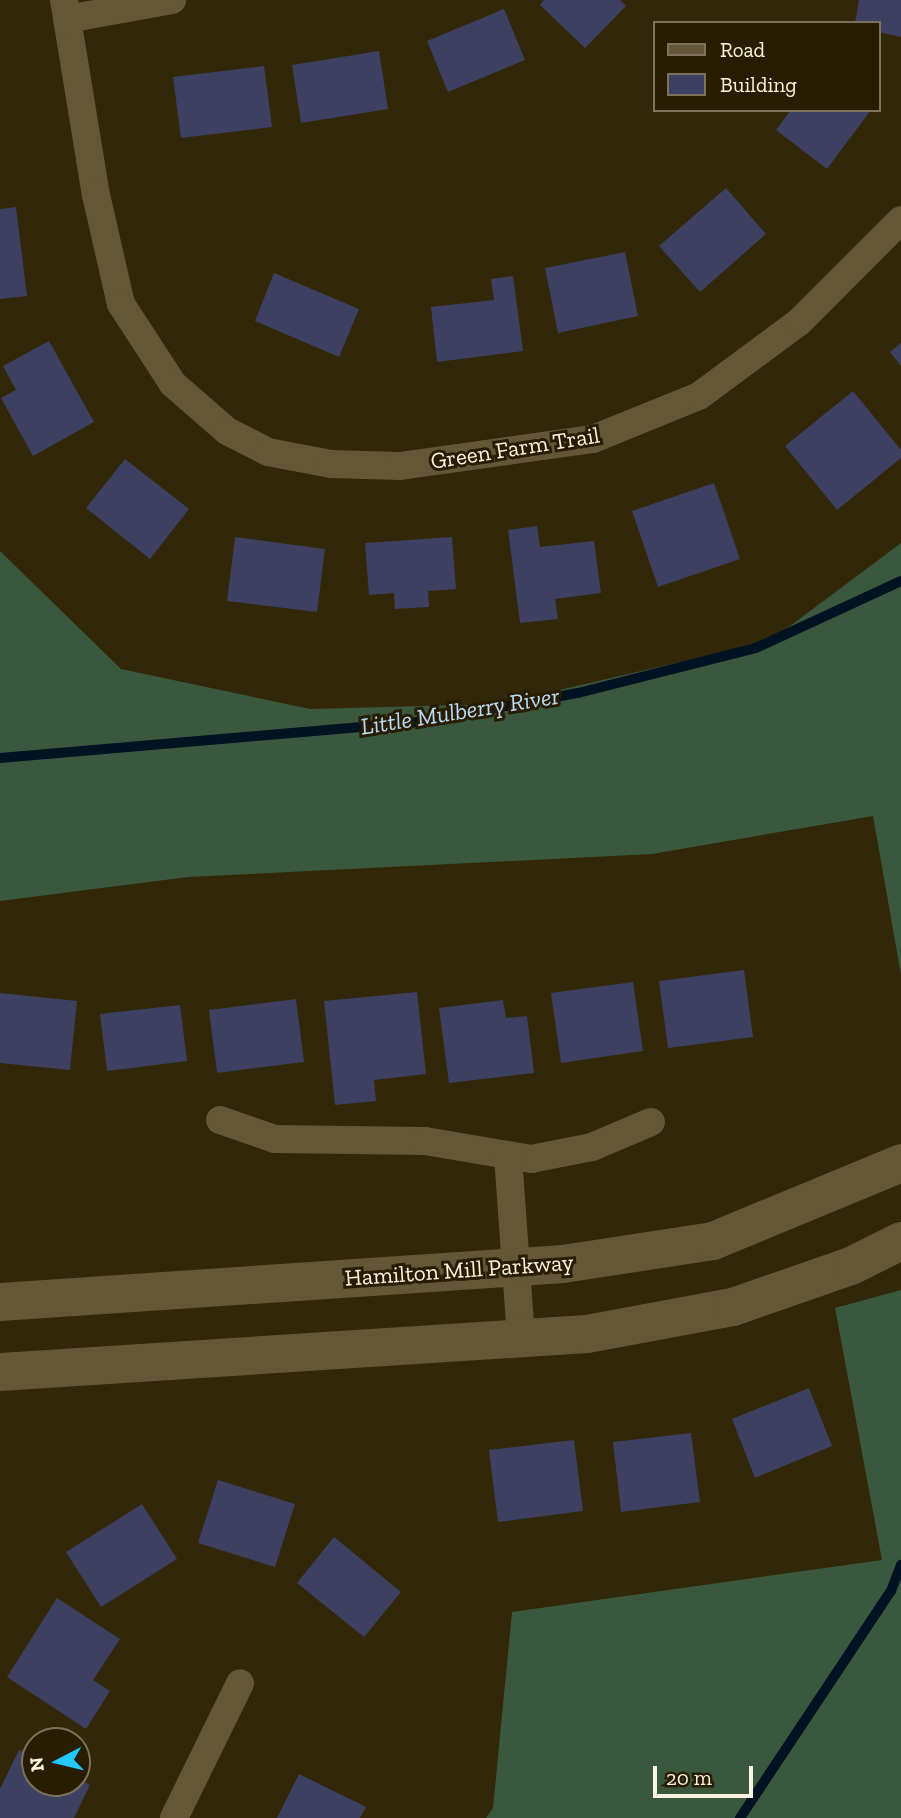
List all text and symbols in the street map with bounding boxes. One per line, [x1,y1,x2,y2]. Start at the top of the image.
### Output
legend [652,21,880,112]
text: Road [720,37,765,62]
text: Building [720,72,797,97]
street label: Green Farm Trail [428,421,602,475]
water label: Little Mulberry River [359,681,561,741]
street label: Hamilton Mill Parkway [344,1248,574,1292]
north arrow [21,1727,91,1797]
scale bar [656,1752,756,1796]
text: N [24,1756,49,1773]
text: 20 m [666,1765,712,1790]

